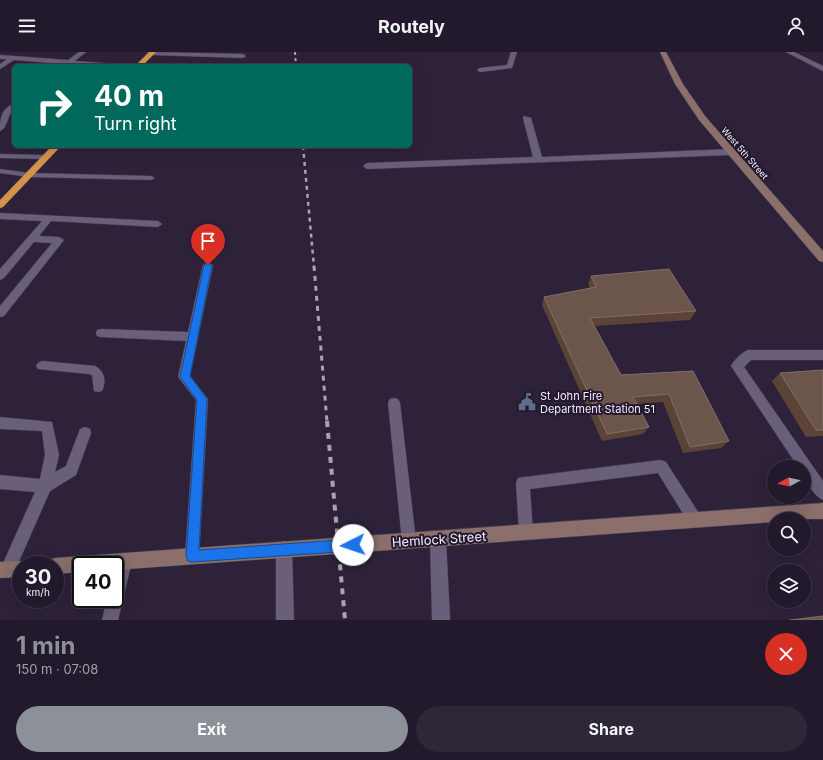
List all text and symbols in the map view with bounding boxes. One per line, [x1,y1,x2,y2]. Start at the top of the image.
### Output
icon: menu [16,15,38,37]
icon: person [785,15,807,37]
text: Routely [378,16,445,37]
text: 40 m [94,79,164,113]
icon: right [28,80,80,132]
text: Turn right [94,113,177,134]
street label: West 5th Street [719,125,771,181]
pin [191,224,225,265]
icon: arrive [197,230,219,252]
place label: St John Fire Department Station 51 [540,389,655,416]
public building icon: St John Fire Department Station 51 [517,392,537,412]
north arrow [767,460,811,504]
map controls [767,460,811,608]
button: search [767,512,811,556]
position arrow [332,524,374,566]
street label: Hemlock Street [391,528,487,550]
speed limit sign: 40 [72,556,124,608]
button: layers [767,564,811,608]
text: 30 [25,565,51,589]
text: km/h [26,586,50,598]
text: 1 min [16,631,75,660]
button: close [765,633,807,675]
text: 150 m · 07:08 [16,661,98,677]
button: Exit [16,706,408,752]
button: Share [416,706,807,752]

